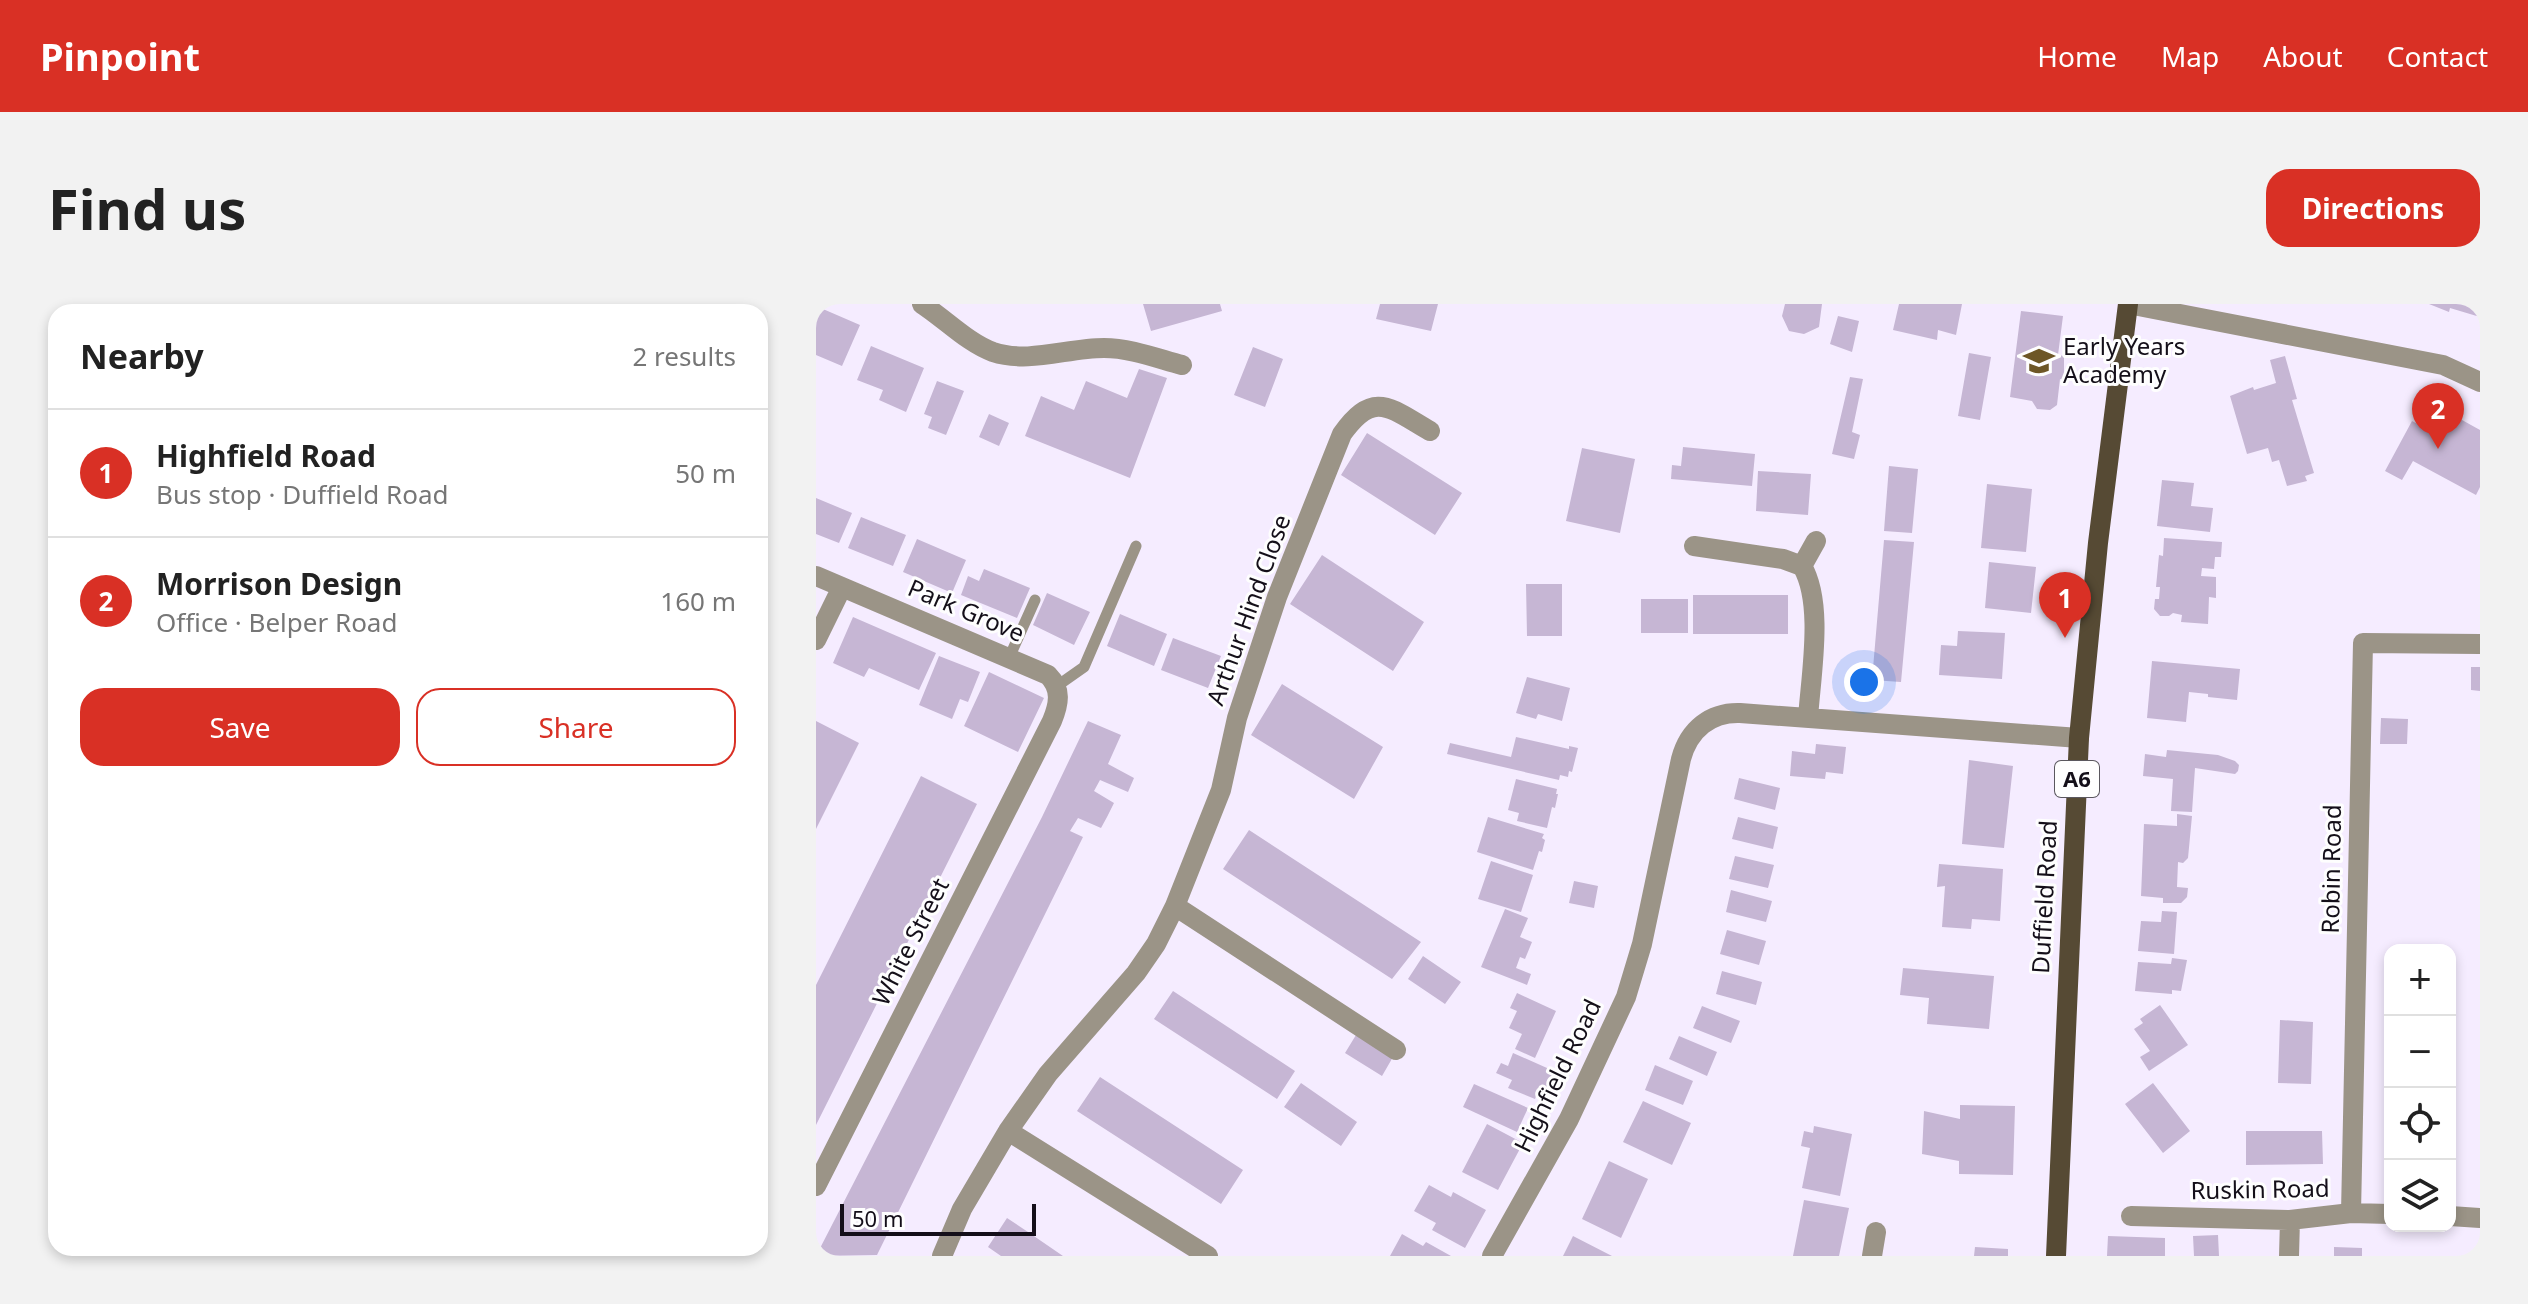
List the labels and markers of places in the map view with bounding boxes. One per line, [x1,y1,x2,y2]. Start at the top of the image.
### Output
place label: Early Years Academy [2063,329,2185,390]
school or university icon: Early Years Academy [2022,344,2056,378]
pin: 2 [2412,383,2464,449]
pin: 1 [2039,572,2091,638]

